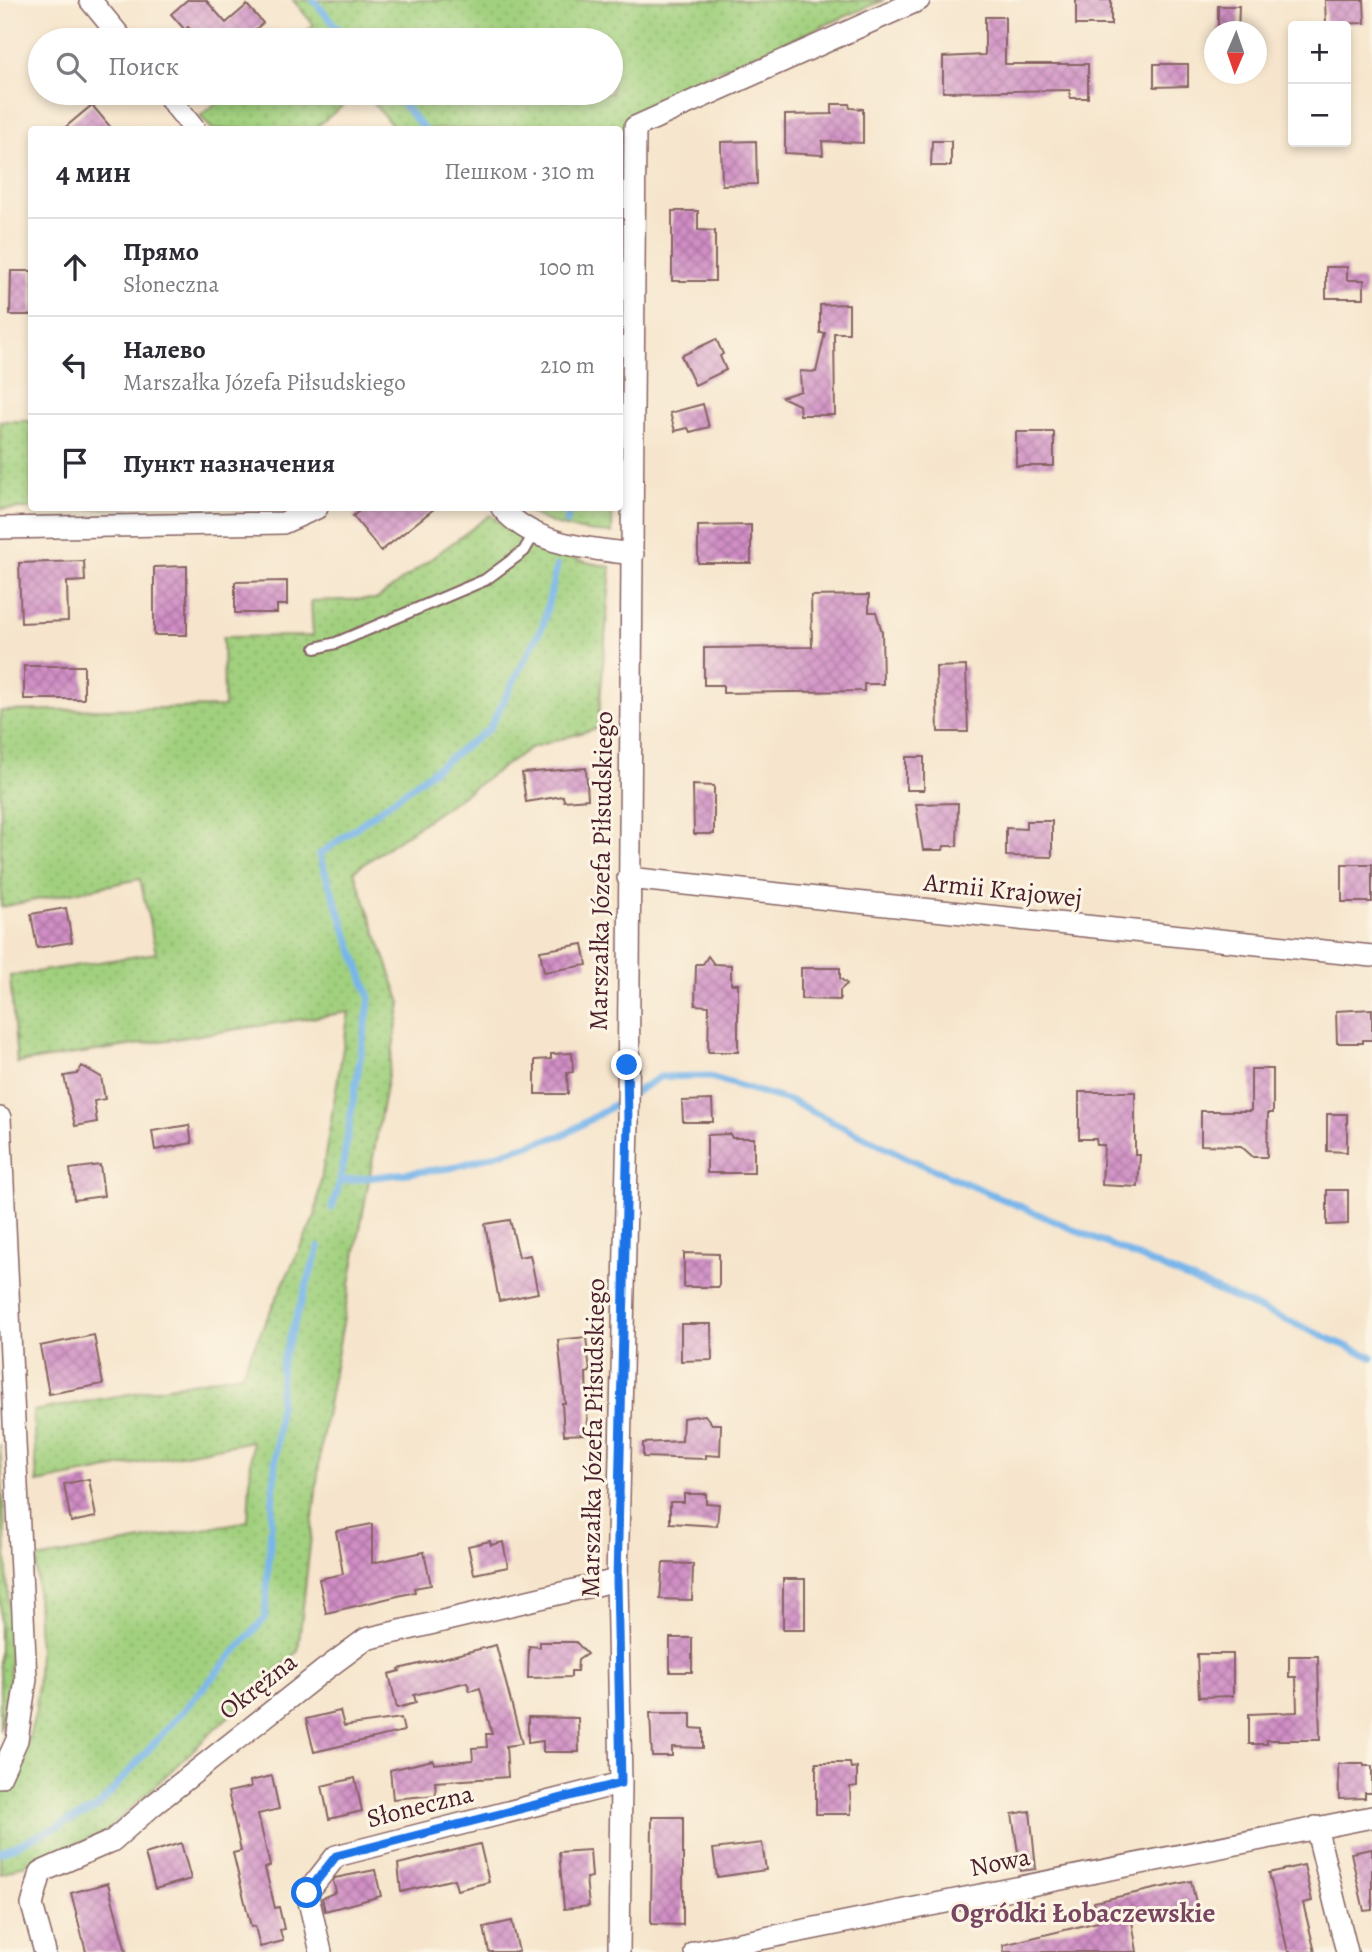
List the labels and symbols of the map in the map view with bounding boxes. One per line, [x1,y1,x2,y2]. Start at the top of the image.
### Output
north arrow [1204,21,1267,84]
street label: Marszałka Józefa Piłsudskiego [581,711,621,1031]
street label: Armii Krajowej [921,864,1084,916]
route end [611,1049,642,1080]
street label: Marszałka Józefa Piłsudskiego [573,1278,613,1598]
street label: Okrężna [212,1644,304,1728]
street label: Słoneczna [363,1776,477,1836]
street label: Nowa [967,1839,1033,1885]
route start [291,1877,322,1908]
district label: Ogródki Łobaczewskie [951,1894,1215,1932]

